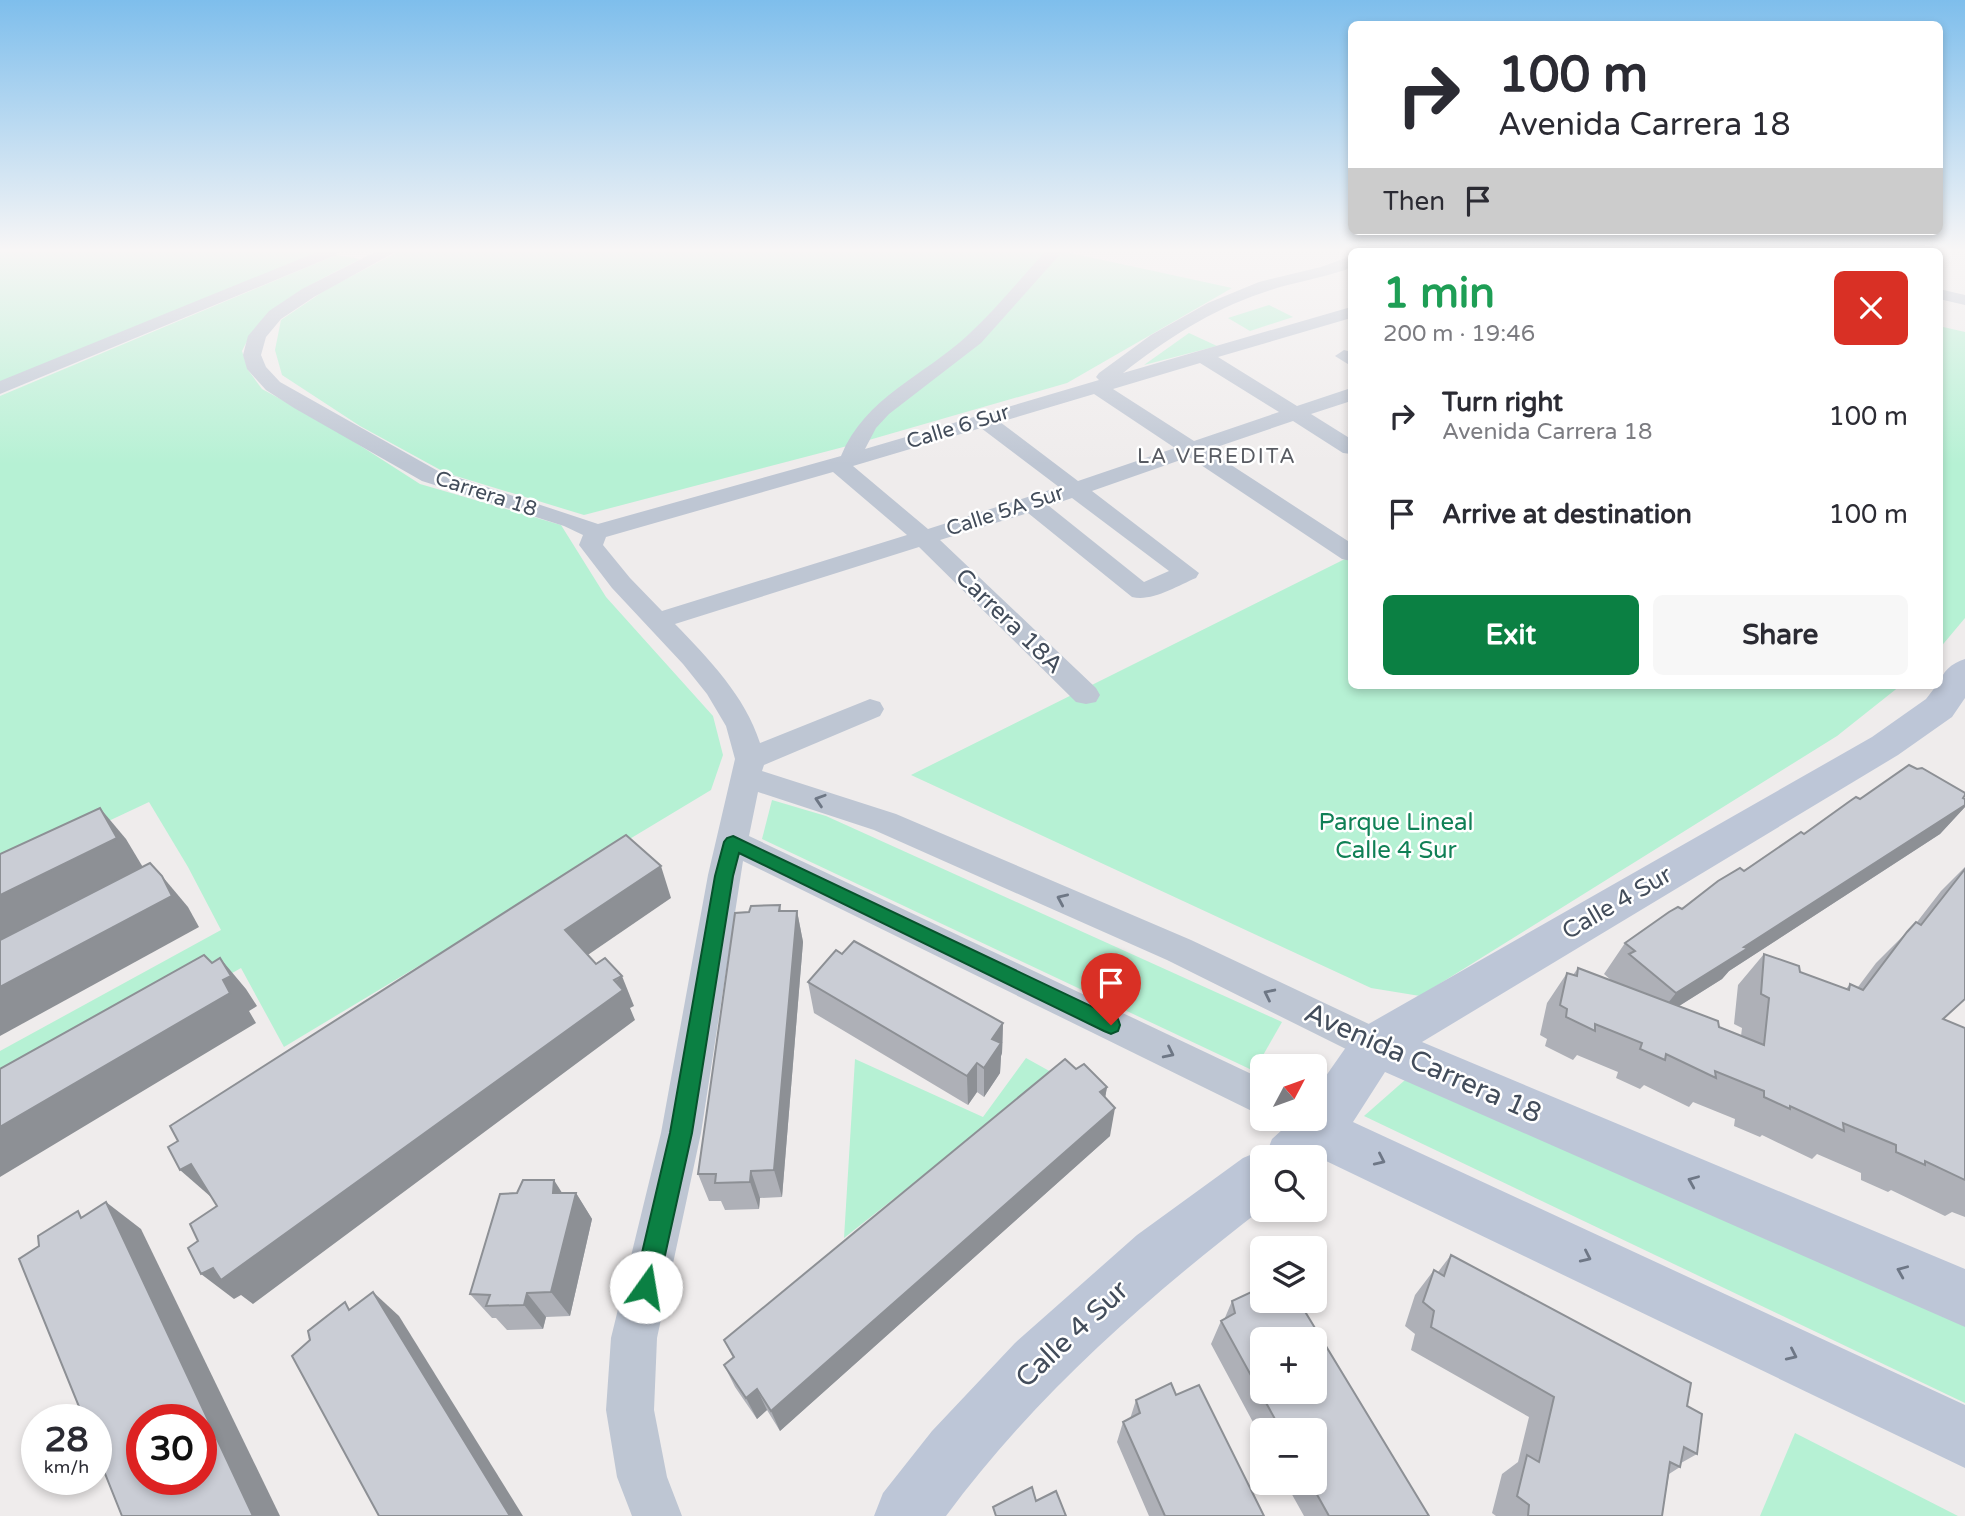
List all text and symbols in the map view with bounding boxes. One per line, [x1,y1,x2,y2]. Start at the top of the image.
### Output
text: 100 m [1498,46,1648,105]
icon: right [1383,49,1474,140]
text: Avenida Carrera 18 [1498,106,1791,144]
icon: arrive [1459,182,1497,220]
text: Then [1383,186,1445,217]
text: 1 min [1383,268,1495,319]
button: close [1834,271,1908,345]
text: 200 m · 19:46 [1383,320,1535,348]
text: Turn right [1442,387,1563,418]
icon: right [1383,397,1421,435]
street label: Calle 6 Sur [903,399,1013,455]
text: 100 m [1828,401,1908,432]
text: Avenida Carrera 18 [1442,418,1652,446]
district label: LA VEREDITA [1137,444,1297,469]
street label: Carrera 18 [432,466,540,522]
street label: Calle 5A Sur [943,480,1067,542]
icon: arrive [1383,495,1421,533]
text: Arrive at destination [1442,499,1692,530]
text: 100 m [1828,499,1908,530]
street label: Carrera 18A [949,562,1069,680]
button: Exit [1383,595,1639,675]
button: Share [1653,595,1908,675]
one-way arrow [814,794,827,808]
park label: Parque Lineal Calle 4 Sur [1319,808,1473,865]
street label: Calle 4 Sur [1557,860,1678,946]
one-way arrow [1057,893,1069,907]
pin [1081,953,1141,1025]
icon: arrive [1092,964,1130,1002]
one-way arrow [1264,988,1276,1002]
street label: Avenida Carrera 18 [1299,995,1547,1131]
one-way arrow [1162,1045,1174,1059]
north arrow [1250,1054,1326,1130]
map controls [1250,1054,1327,1495]
button: search [1250,1145,1327,1222]
one-way arrow [1373,1152,1385,1166]
one-way arrow [1688,1175,1700,1189]
button: layers [1250,1236,1327,1313]
one-way arrow [1579,1249,1591,1263]
position arrow [609,1250,683,1324]
one-way arrow [1897,1265,1909,1279]
street label: Calle 4 Sur [1009,1273,1136,1395]
button: + [1250,1327,1327,1404]
one-way arrow [1784,1346,1797,1360]
speed limit sign: 30 [126,1404,217,1495]
button: − [1250,1418,1327,1495]
text: 28 [45,1419,88,1461]
text: km/h [44,1456,89,1478]

